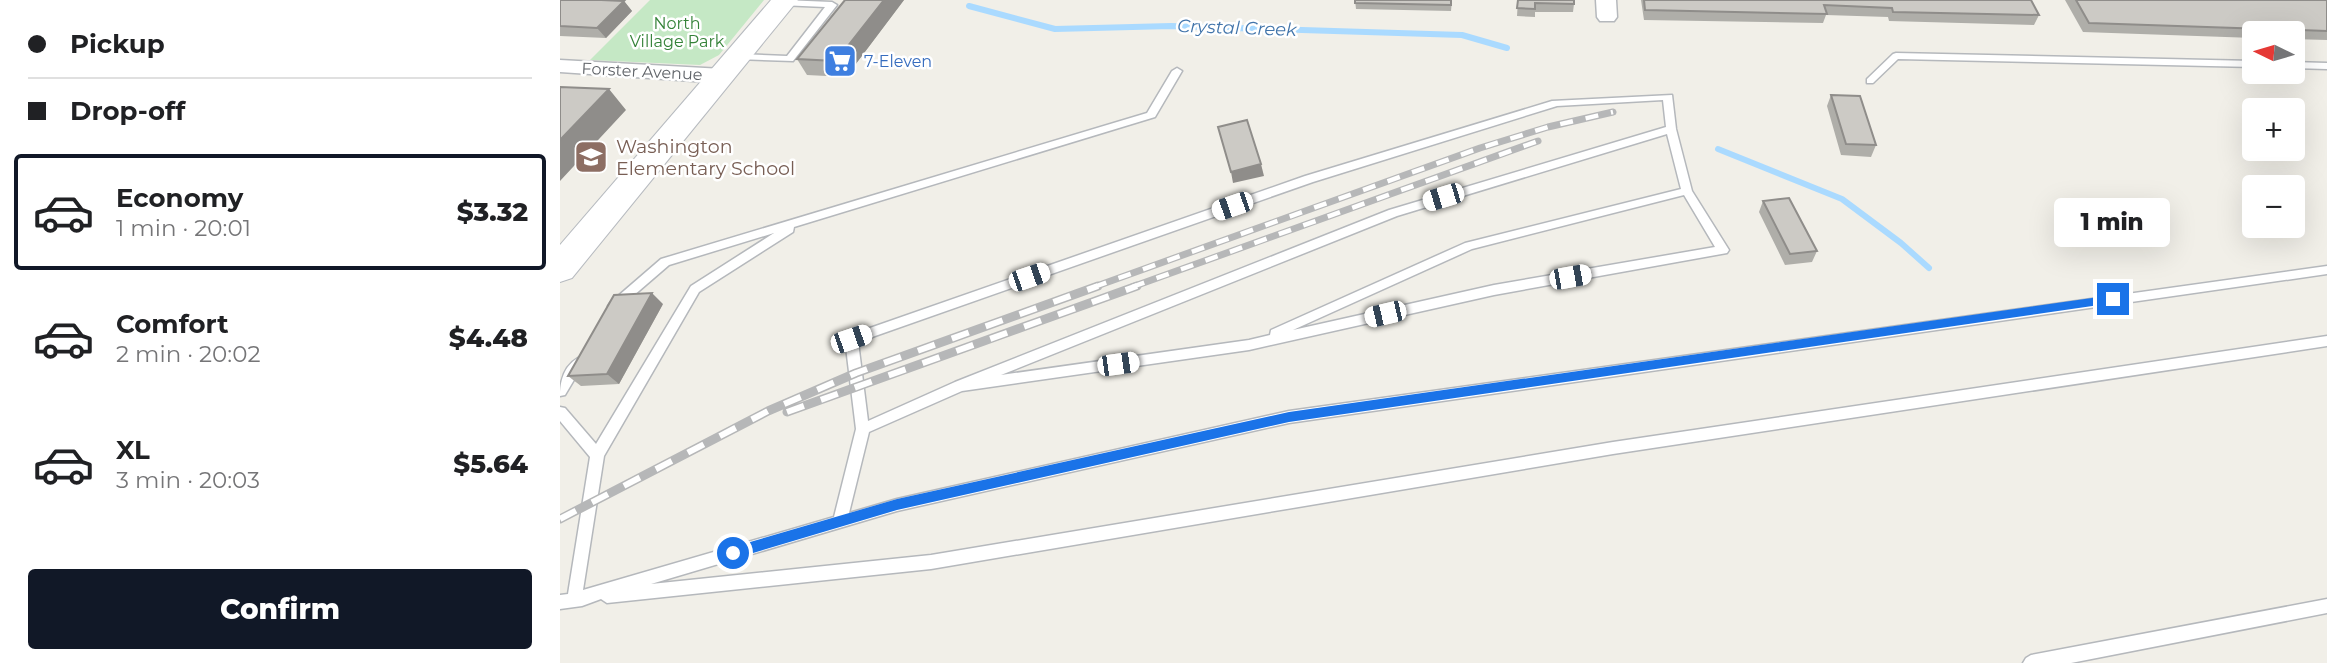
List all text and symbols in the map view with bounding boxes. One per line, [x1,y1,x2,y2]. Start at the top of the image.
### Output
park label: North Village Park [630,14,725,51]
water label: Crystal Creek [1177,15,1298,41]
north arrow [2242,21,2305,84]
map controls [2242,21,2305,238]
text: Pickup [70,28,165,60]
supermarket icon: 7-Eleven [821,42,859,80]
place label: 7-Eleven [864,52,932,71]
street label: Forster Avenue [581,59,703,84]
text: Drop-off [70,95,185,127]
button: + [2242,98,2305,161]
place label: Washington Elementary School [616,135,795,180]
school or university icon: Washington Elementary School [572,138,610,176]
button: − [2242,175,2305,238]
icon: car [32,181,95,244]
car [1420,181,1467,213]
text: Economy [116,182,243,214]
car [1209,189,1256,223]
text: $3.32 [457,196,528,228]
callout: 1 min [2055,198,2171,246]
text: 1 min [2080,208,2144,236]
text: 1 min · 20:01 [116,214,251,242]
car [1006,260,1053,294]
car [1548,263,1593,291]
route end [2097,283,2129,315]
car [1363,299,1408,329]
icon: car [32,307,95,370]
text: Comfort [116,308,228,340]
text: $4.48 [449,322,528,354]
car [828,322,875,356]
text: 2 min · 20:02 [116,340,260,368]
car [1096,351,1141,377]
icon: car [32,433,95,496]
text: XL [116,434,150,466]
text: $5.64 [453,448,528,480]
text: 3 min · 20:03 [116,466,260,494]
route start [717,537,749,569]
button: Confirm [28,569,532,649]

